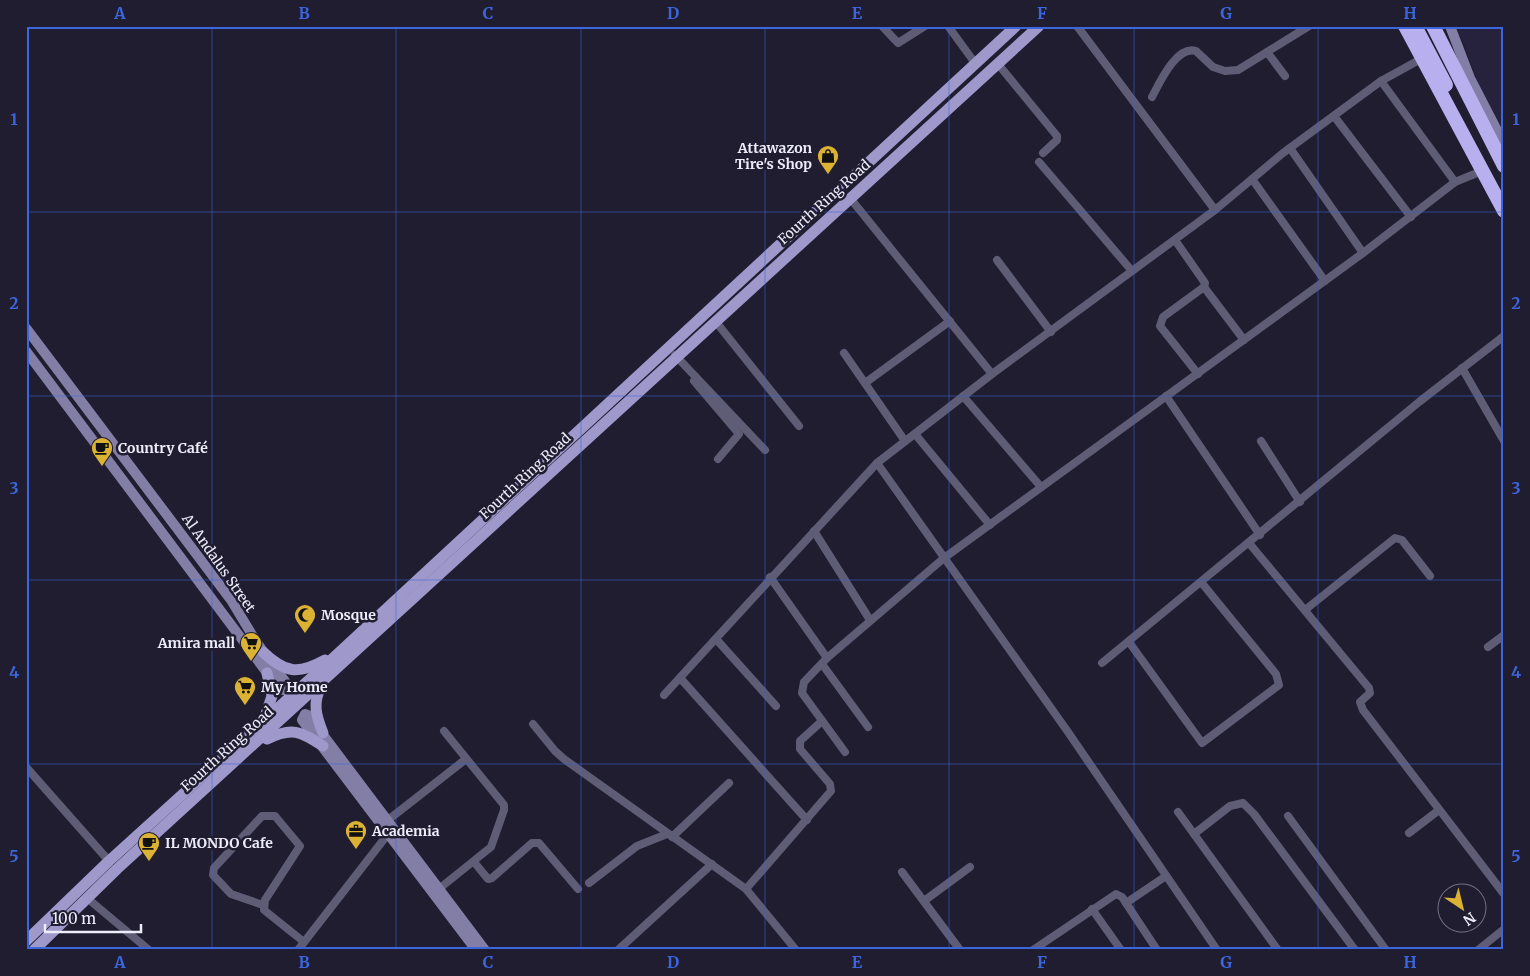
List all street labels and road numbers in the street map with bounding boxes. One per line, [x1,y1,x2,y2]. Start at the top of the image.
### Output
street label: Fourth Ring Road [774,155,874,248]
street label: Fourth Ring Road [476,429,575,523]
street label: Al Andalus Street [178,509,260,616]
street label: Fourth Ring Road [177,702,277,795]

